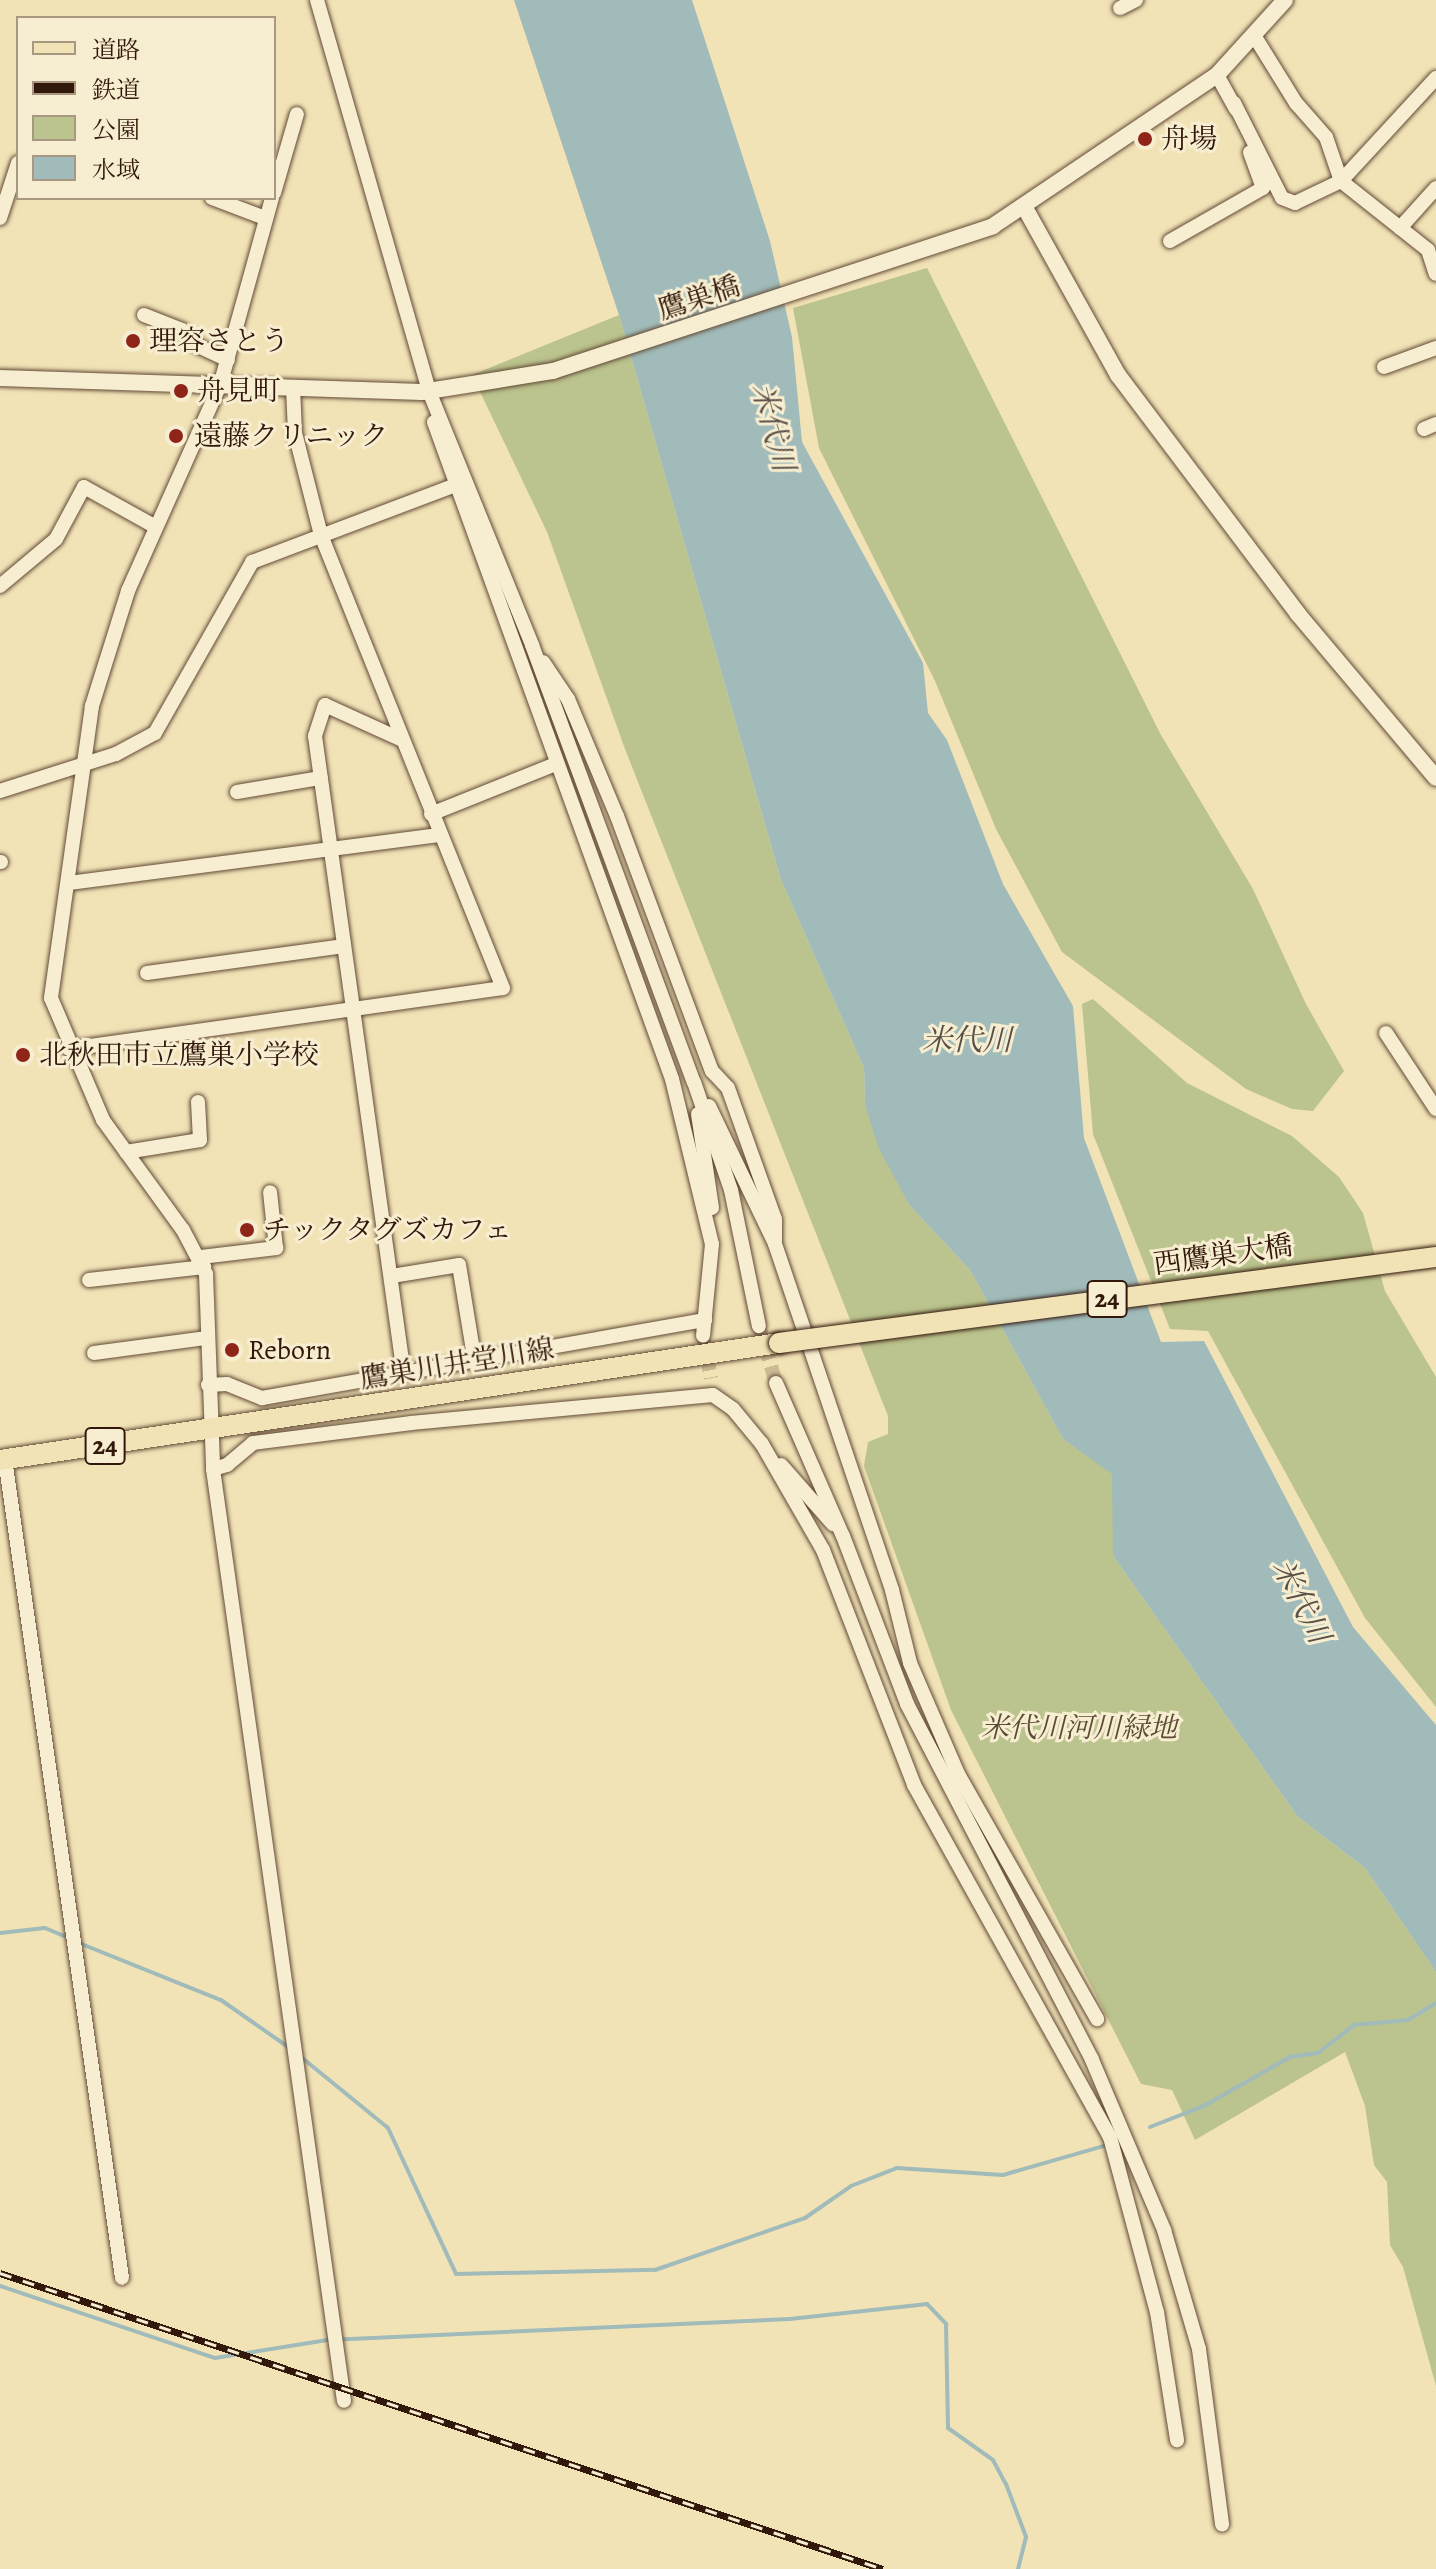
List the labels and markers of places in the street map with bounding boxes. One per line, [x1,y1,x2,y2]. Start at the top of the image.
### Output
place label: 舟場 [1161,122,1217,156]
marker: 舟場 [1136,130,1154,148]
place label: 理容さとう [149,324,289,358]
marker: 理容さとう [124,332,142,350]
place label: 舟見町 [197,374,281,408]
marker: 舟見町 [172,382,190,400]
place label: 遠藤クリニック [194,419,390,453]
marker: 遠藤クリニック [165,425,187,447]
place label: 北秋田市立鷹巣小学校 [39,1038,319,1072]
marker: 北秋田市立鷹巣小学校 [14,1046,32,1064]
place label: チックタグズカフェ [263,1213,515,1247]
marker: チックタグズカフェ [238,1221,256,1239]
place label: Reborn [248,1333,331,1367]
marker: Reborn [223,1341,241,1359]

